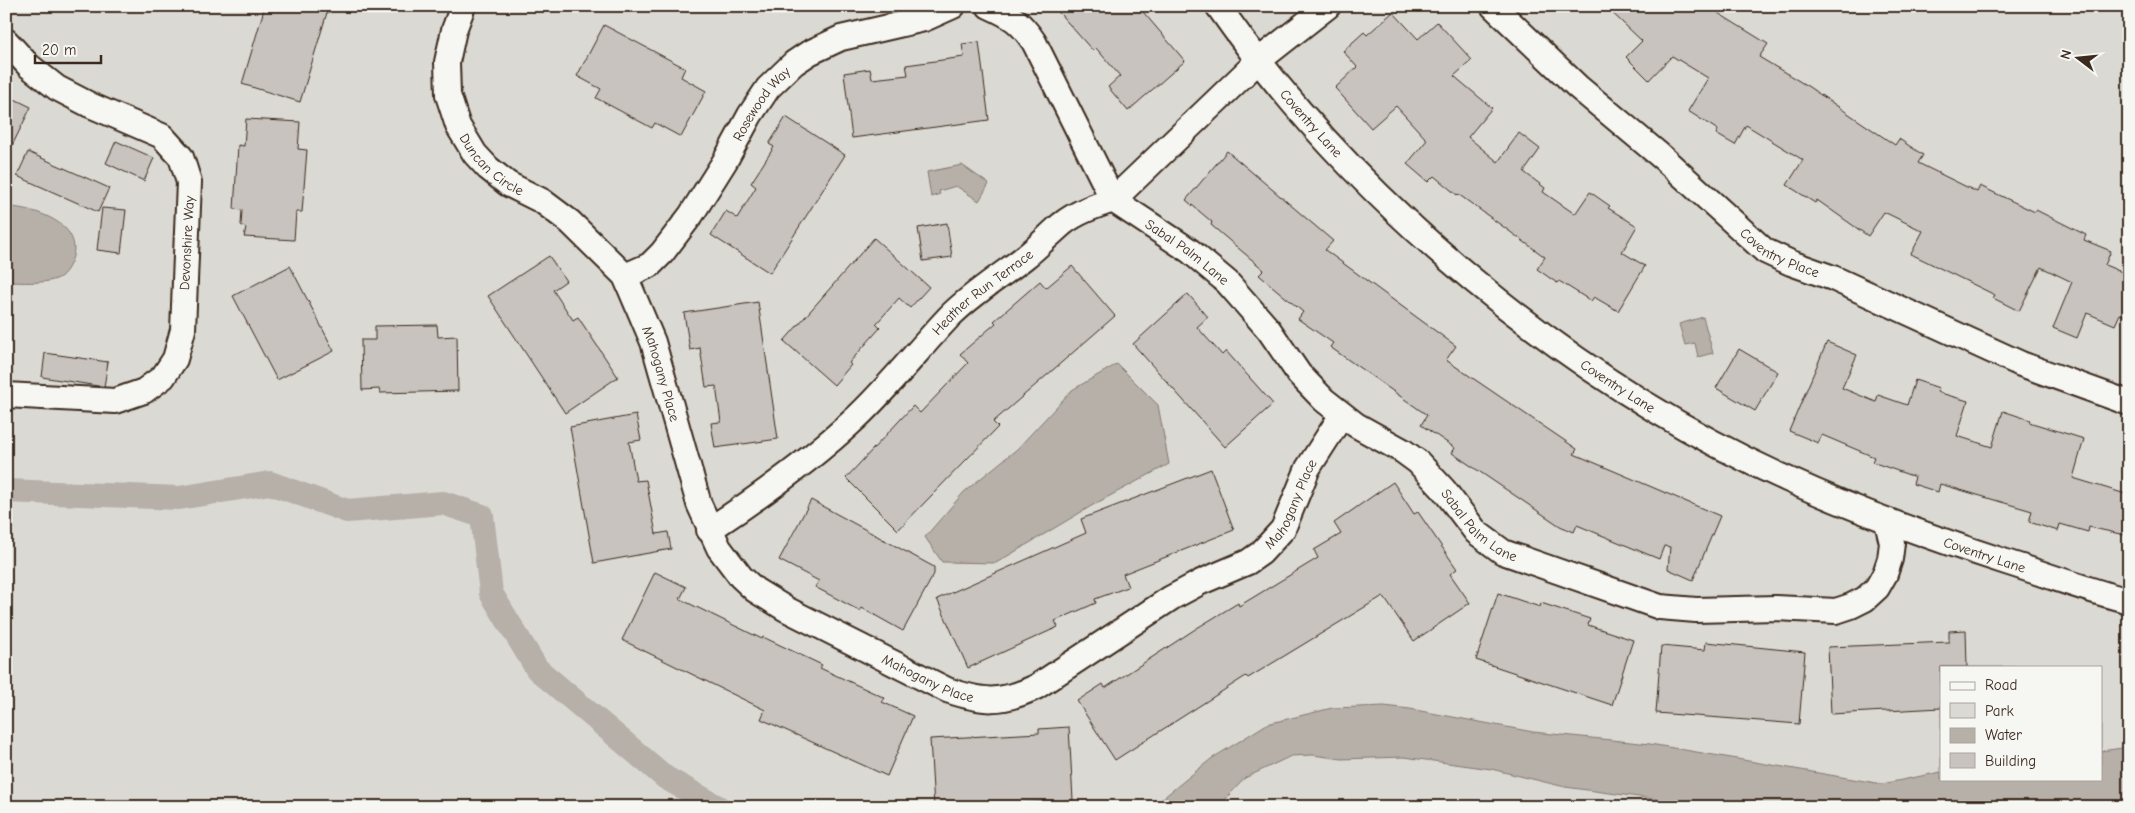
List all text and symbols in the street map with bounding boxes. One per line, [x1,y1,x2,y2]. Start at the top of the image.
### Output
scale bar [35,32,101,64]
north arrow [2052,32,2102,82]
text: 20 m [42,41,76,59]
text: N [2057,48,2075,61]
street label: Rosewood Way [729,62,794,144]
street label: Coventry Lane [1277,86,1346,161]
street label: Duncan Circle [456,130,527,199]
street label: Devonshire Way [176,195,198,291]
street label: Sabal Palm Lane [1142,215,1233,289]
street label: Coventry Place [1737,224,1822,281]
street label: Heather Run Terrace [928,246,1036,338]
street label: Mahogany Place [639,323,684,424]
street label: Coventry Lane [1577,356,1658,416]
street label: Mahogany Place [1261,456,1320,552]
street label: Sabal Palm Lane [1438,485,1519,565]
street label: Coventry Lane [1941,533,2028,576]
street label: Mahogany Place [879,650,975,706]
legend [1940,666,2102,780]
text: Road [1985,676,2017,694]
text: Park [1985,702,2014,720]
text: Water [1985,726,2022,744]
text: Building [1985,752,2036,770]

